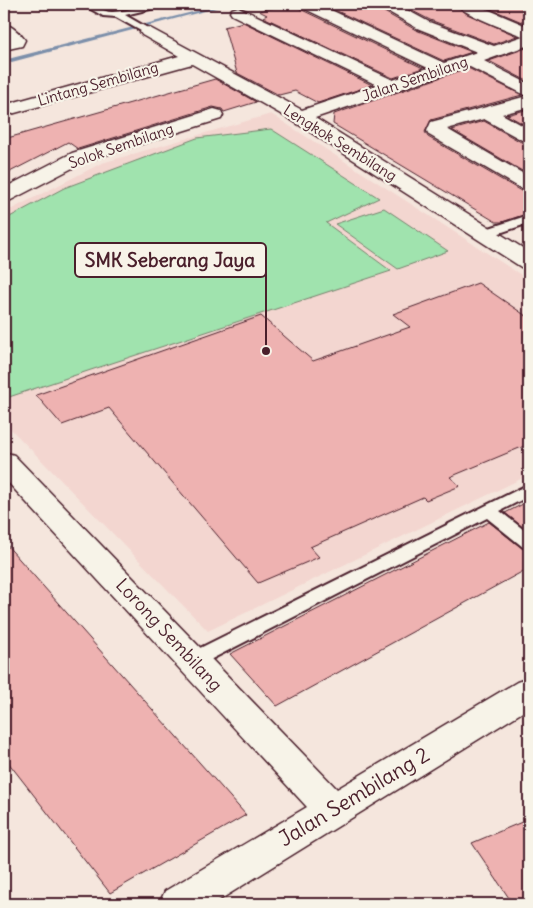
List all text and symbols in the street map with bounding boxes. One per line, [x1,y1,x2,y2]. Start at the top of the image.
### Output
street label: Jalan Sembilang [359,52,470,106]
street label: Lintang Sembilang [35,57,160,110]
street label: Lengkok Sembilang [280,100,401,185]
street label: Solok Sembilang [66,119,176,172]
callout: SMK Seberang Jaya [75,243,266,277]
text: SMK Seberang Jaya [85,248,255,272]
street label: Lorong Sembilang [111,573,228,696]
street label: Jalan Sembilang 2 [273,741,434,852]

